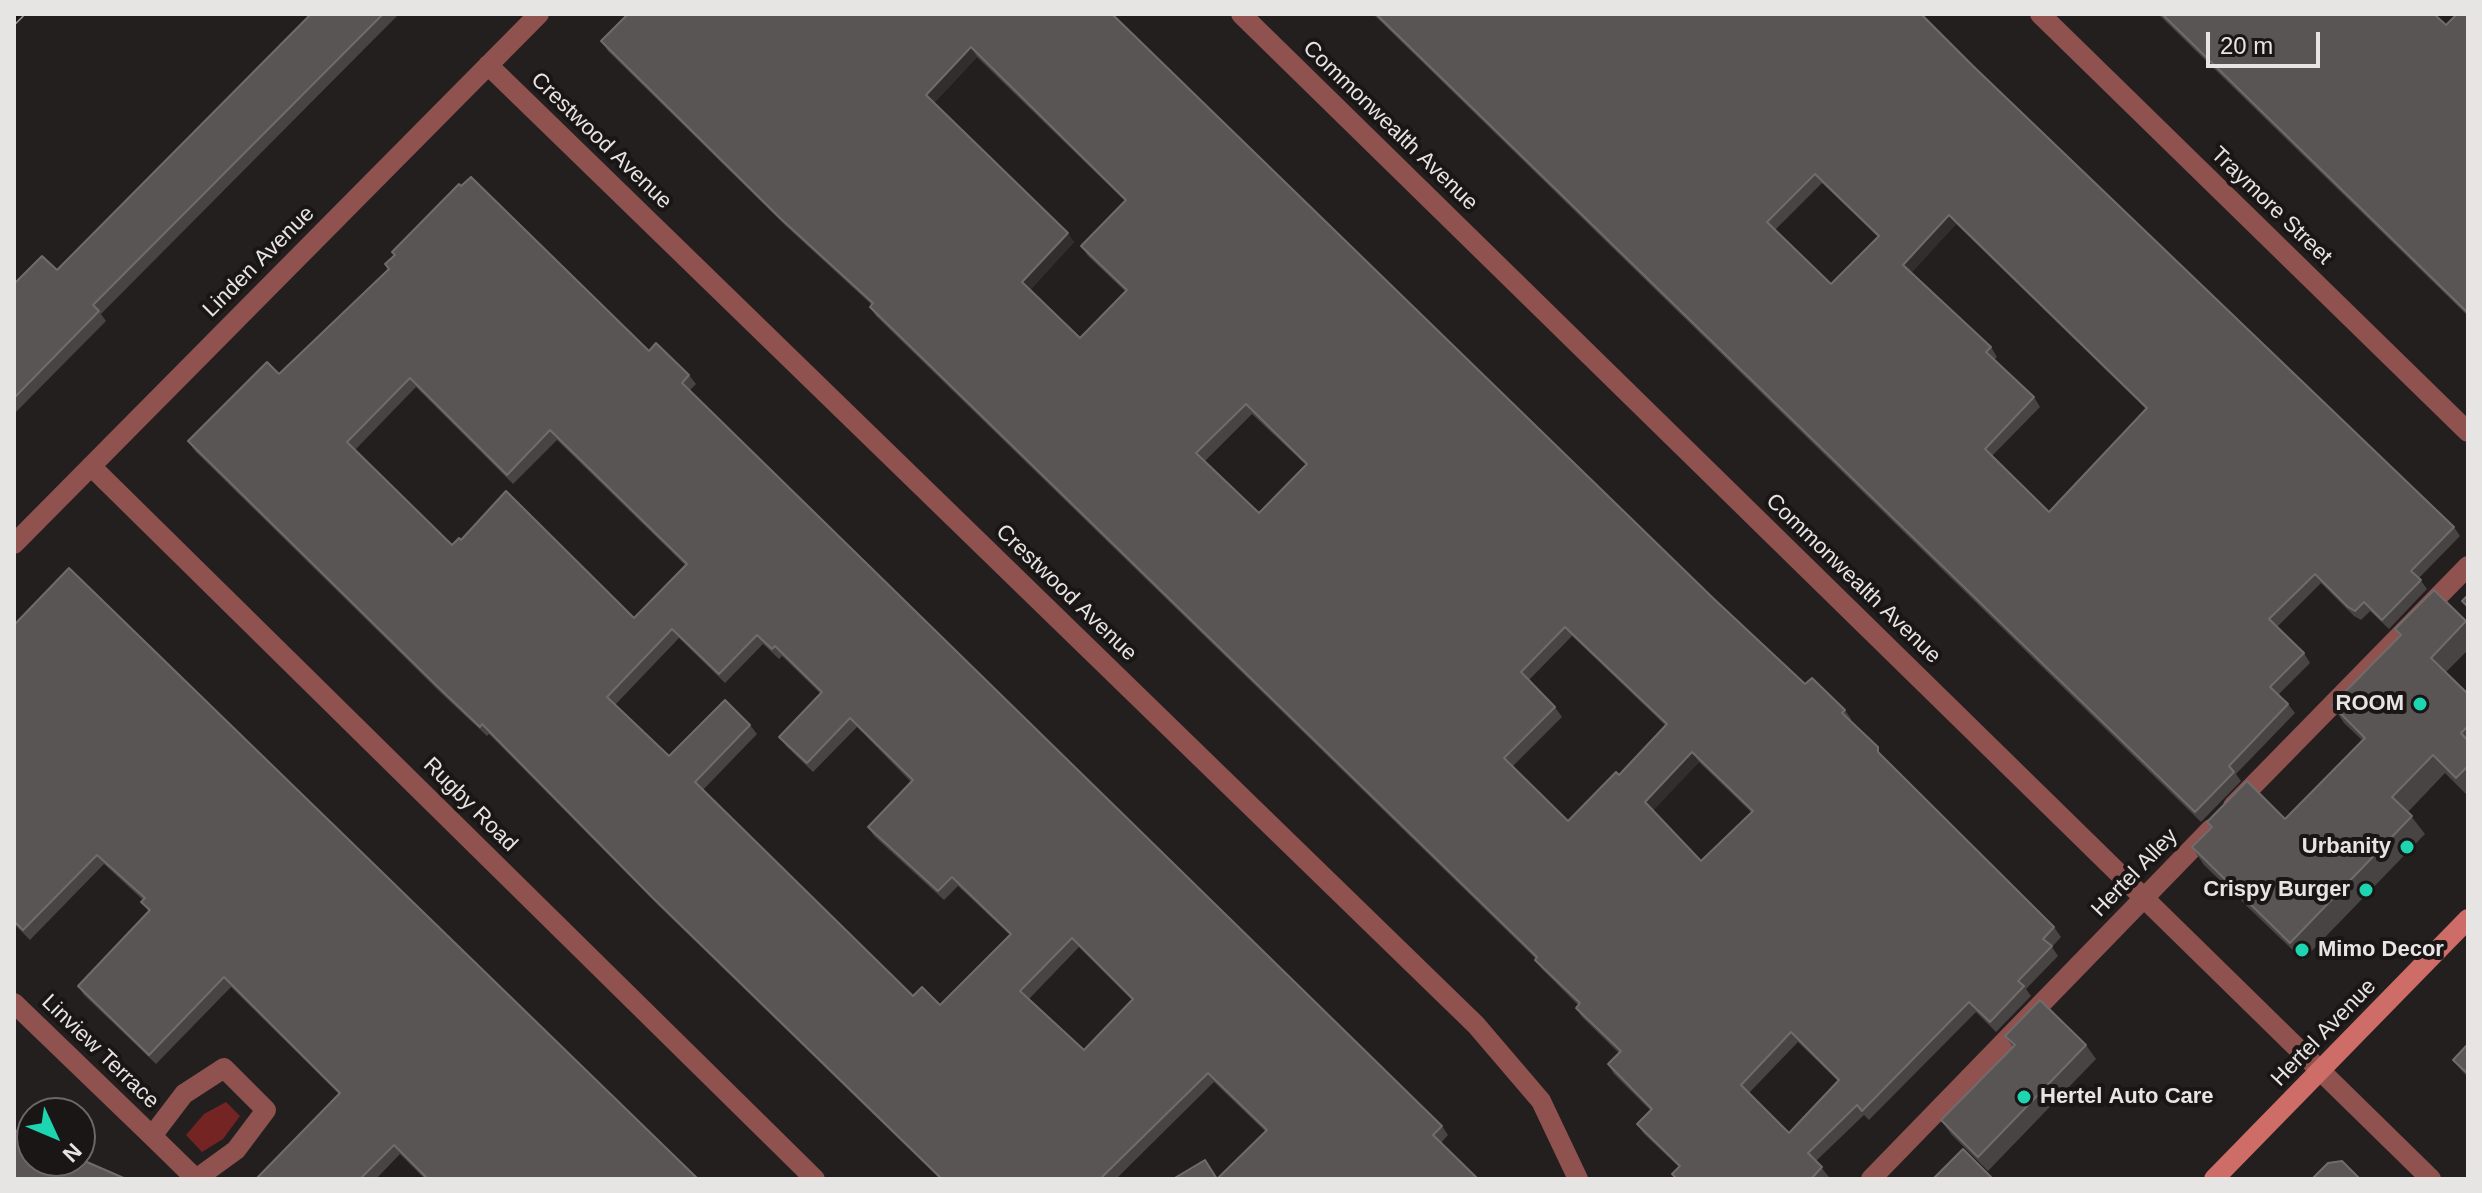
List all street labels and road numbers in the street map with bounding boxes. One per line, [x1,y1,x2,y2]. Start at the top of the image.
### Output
street label: Commonwealth Avenue [1297,36,1483,216]
street label: Crestwood Avenue [525,67,677,215]
street label: Traymore Street [2205,142,2337,270]
street label: Linden Avenue [198,201,320,323]
street label: Commonwealth Avenue [1760,489,1946,669]
street label: Crestwood Avenue [990,519,1142,667]
street label: Rugby Road [417,752,523,858]
street label: Hertel Alley [2086,823,2184,923]
street label: Hertel Avenue [2266,974,2382,1092]
street label: Linview Terrace [36,989,164,1115]

